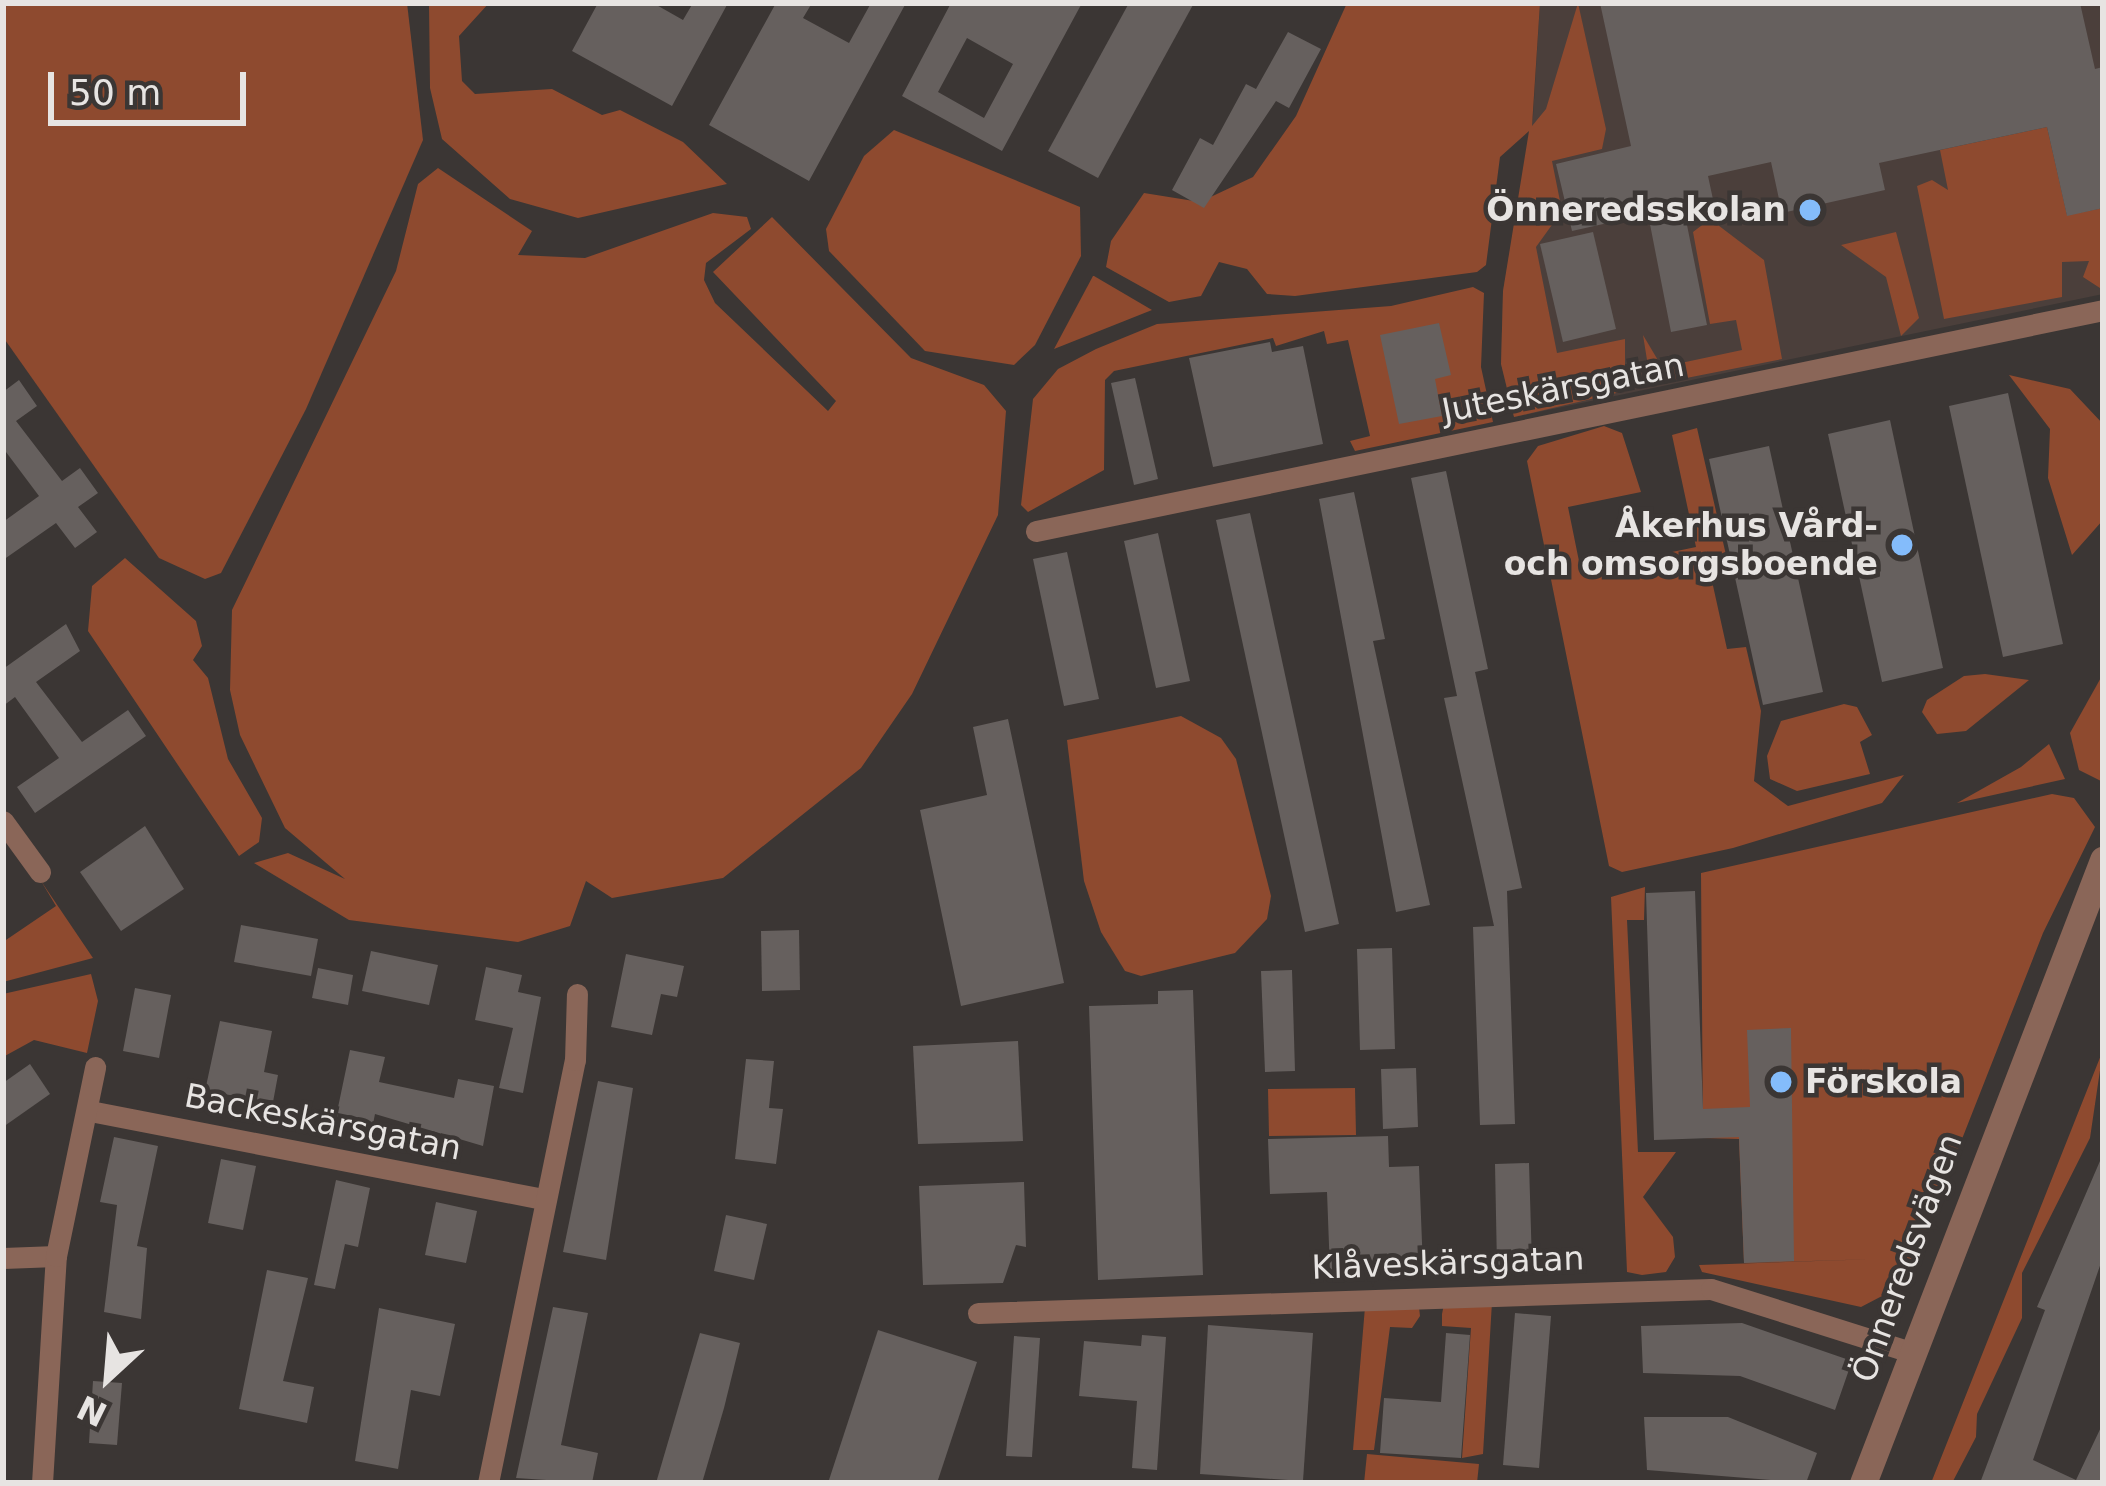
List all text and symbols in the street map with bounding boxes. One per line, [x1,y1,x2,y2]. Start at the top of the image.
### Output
scale bar [54,48,252,122]
text: 50 m [69,72,161,113]
place label: Önneredsskolan [1486,190,1786,230]
marker: Önneredsskolan [1797,197,1823,223]
street label: Juteskärsgatan [1439,345,1687,431]
place label: Åkerhus Vård- och omsorgsboende [1504,506,1878,584]
marker: Åkerhus Vård- och omsorgsboende [1889,532,1915,558]
place label: Förskola [1805,1062,1962,1102]
marker: Förskola [1768,1069,1794,1095]
street label: Backeskärsgatan [181,1076,465,1168]
street label: Önneredsvägen [1844,1128,1970,1388]
street label: Klåveskärsgatan [1311,1238,1585,1288]
north arrow [48,1318,168,1438]
text: N [71,1387,113,1434]

